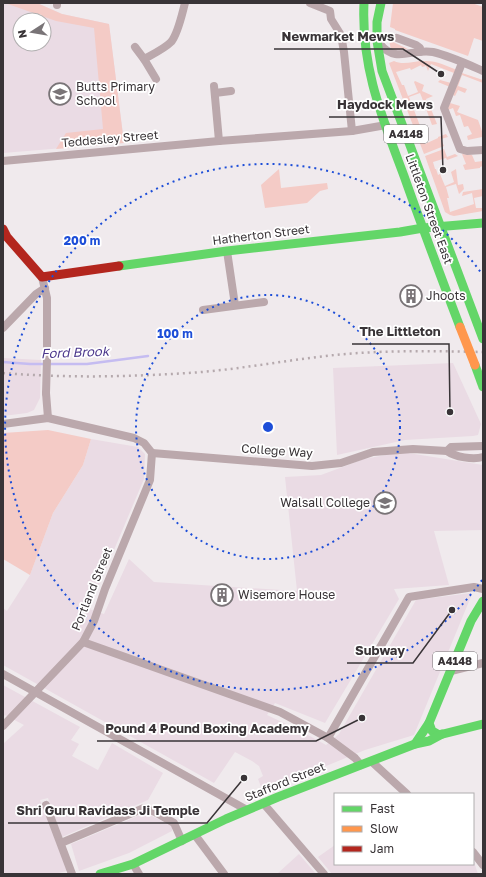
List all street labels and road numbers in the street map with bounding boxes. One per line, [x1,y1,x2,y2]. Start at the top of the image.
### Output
road number: A4148 [384,125,428,143]
street label: Teddesley Street [61,127,159,150]
street label: Littleton Street East [403,152,456,266]
street label: Hatherton Street [212,221,311,248]
street label: College Way [241,441,314,460]
street label: Portland Street [68,545,115,633]
road number: A4148 [433,652,477,670]
street label: Stafford Street [242,759,327,804]

